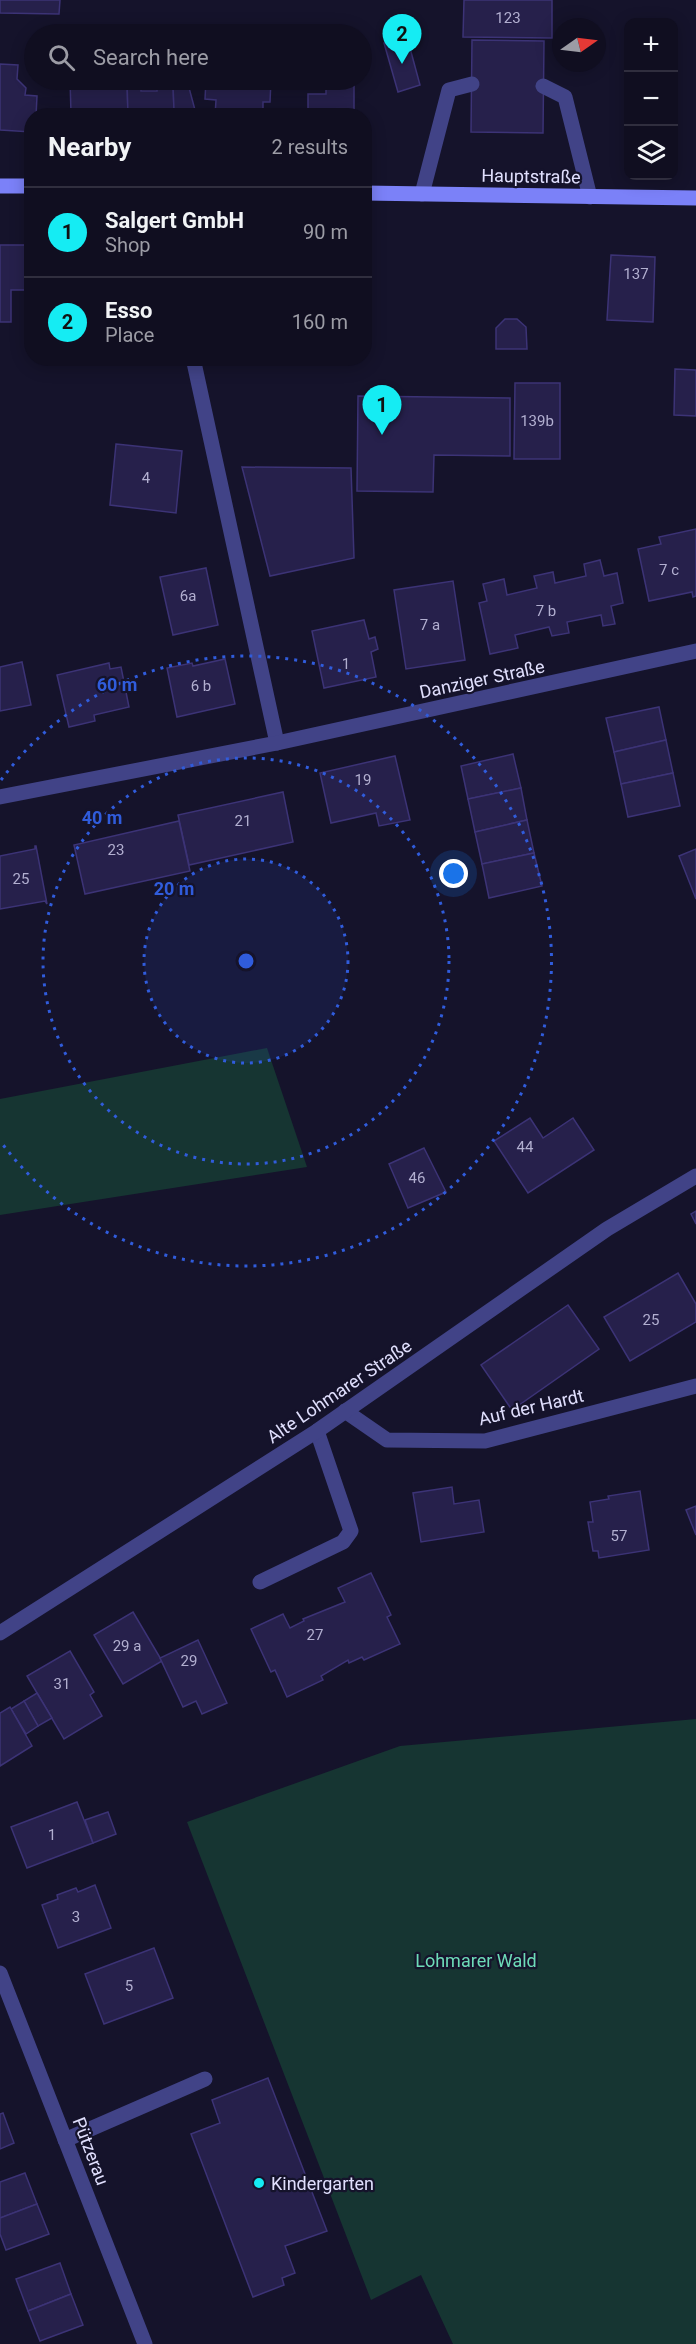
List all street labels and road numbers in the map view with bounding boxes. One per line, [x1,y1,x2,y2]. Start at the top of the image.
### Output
street label: Hauptstraße [481,165,581,187]
street label: Danziger Straße [417,655,547,703]
street label: Alte Lohmarer Straße [263,1335,415,1447]
street label: Auf der Hardt [476,1385,586,1429]
street label: Pützerau [68,2114,114,2188]

